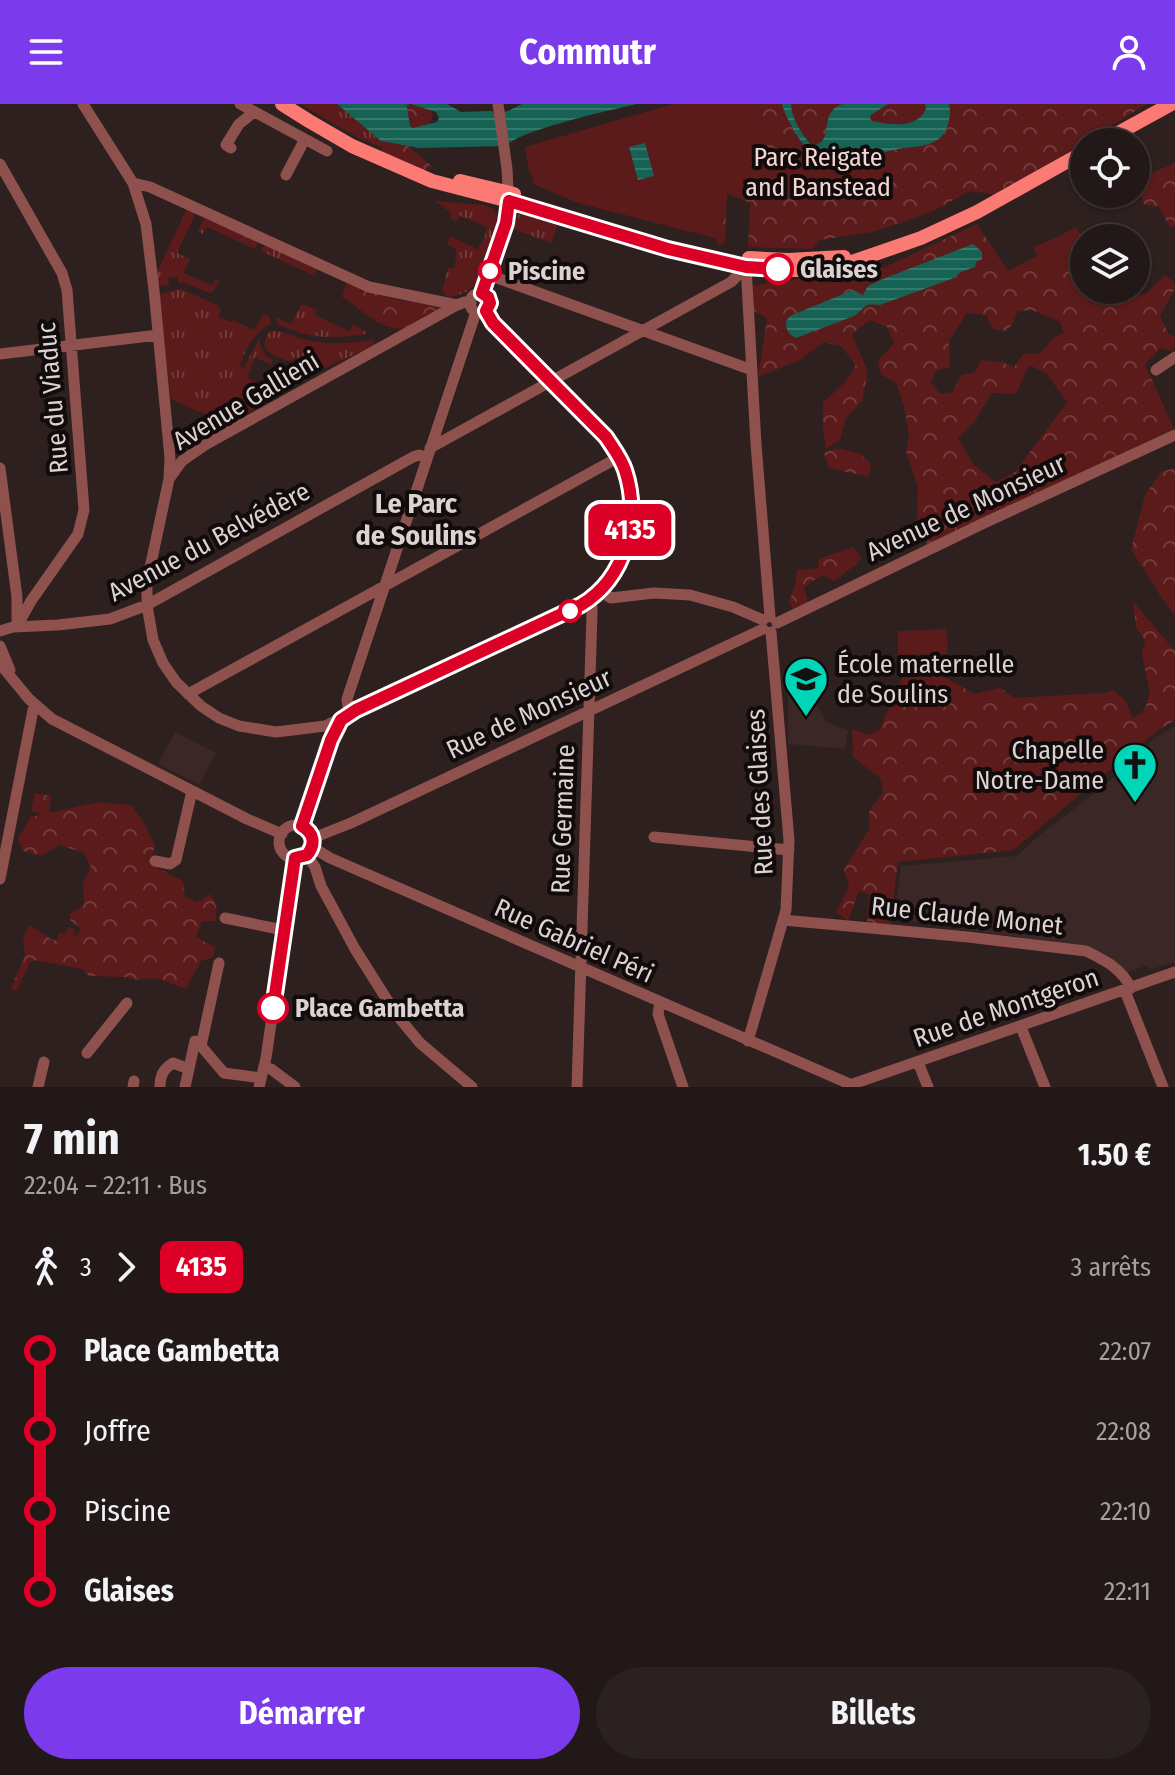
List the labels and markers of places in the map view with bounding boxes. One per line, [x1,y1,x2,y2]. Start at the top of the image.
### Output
marker: Glaises [763,254,793,284]
place label: Glaises [800,254,878,285]
place label: Piscine [508,256,585,287]
marker: Piscine [479,260,501,282]
unlabelled marker [559,600,581,622]
place label: École maternelle de Soulins [837,649,1014,710]
school or university icon: École maternelle de Soulins [782,655,830,718]
place label: Chapelle Notre-Dame [975,735,1104,796]
church icon: Chapelle Notre-Dame [1111,741,1159,804]
marker: Place Gambetta [258,993,288,1023]
place label: Place Gambetta [295,993,465,1024]

